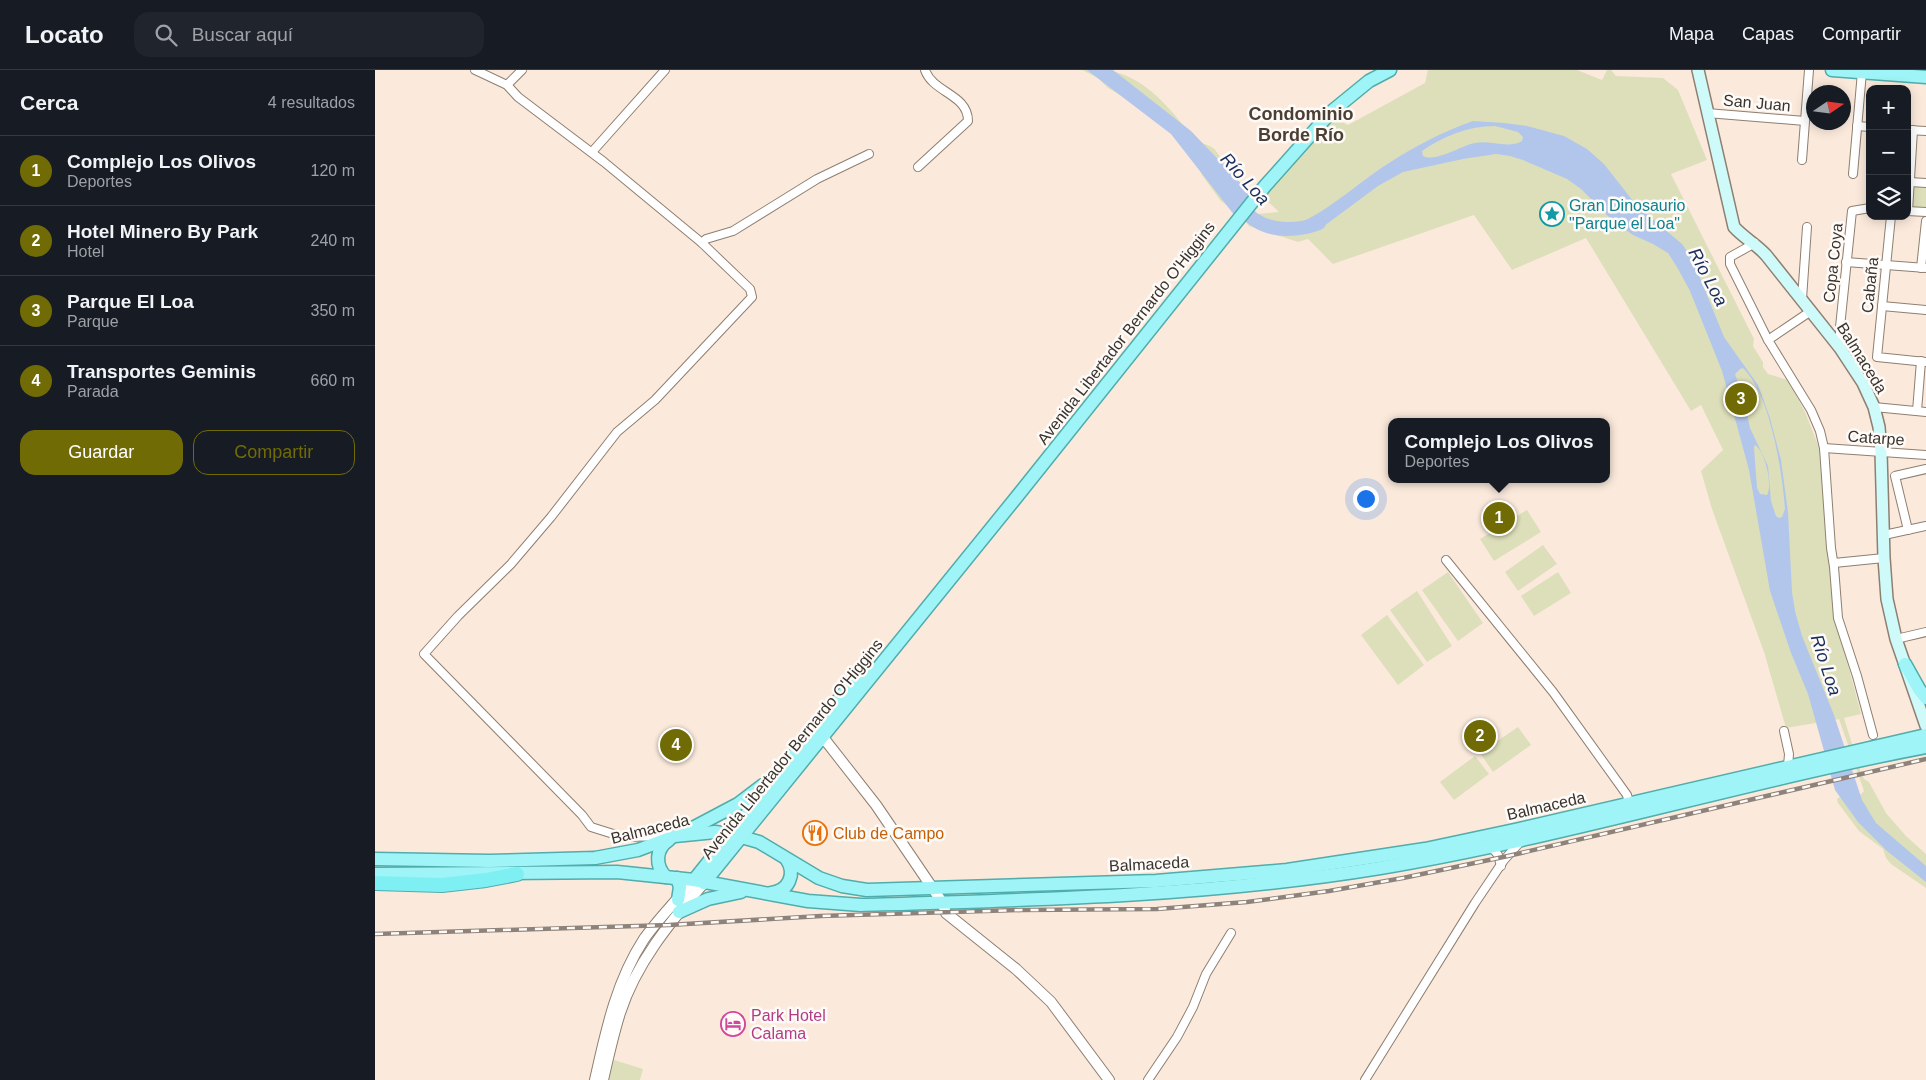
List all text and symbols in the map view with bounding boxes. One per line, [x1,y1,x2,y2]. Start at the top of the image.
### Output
search box [134,12,484,57]
text: Locato [25,21,104,48]
icon: search [152,21,180,49]
text: Buscar aquí [192,24,293,45]
text: Mapa [1669,24,1714,44]
text: Capas [1742,24,1794,44]
text: Compartir [1822,24,1901,44]
north arrow [1806,85,1851,130]
map controls [1866,85,1911,220]
button: + [1866,85,1911,130]
text: Cerca [20,91,78,114]
street label: San Juan [1723,92,1791,114]
text: 4 resultados [268,94,355,111]
district label: Condominio Borde Río [1249,104,1353,145]
button: − [1866,130,1911,175]
water label: Río Loa [1216,149,1274,209]
text: Complejo Los Olivos [67,151,256,172]
text: 1 [32,162,40,179]
text: 120 m [311,162,355,179]
text: Deportes [67,173,132,190]
button: layers [1866,175,1911,220]
place label: Gran Dinosaurio "Parque el Loa" [1569,197,1686,232]
place icon: Gran Dinosaurio "Parque el Loa" [1539,201,1565,227]
street label: Avenida Libertador Bernardo O'Higgins [1034,218,1218,448]
text: Hotel Minero By Park [67,221,258,242]
street label: Copa Coya [1820,222,1846,304]
text: 2 [32,232,40,249]
text: 240 m [311,232,355,249]
text: Hotel [67,243,104,260]
water label: Río Loa [1684,244,1732,310]
street label: Cabaña [1859,256,1881,314]
text: Parque El Loa [67,291,194,312]
text: 3 [32,302,40,319]
text: 350 m [311,302,355,319]
text: Parque [67,313,119,330]
street label: Balmaceda [1834,320,1890,397]
text: Transportes Geminis [67,361,256,382]
text: 4 [32,372,40,389]
text: 660 m [311,372,355,389]
pin: 3 [1725,380,1757,418]
text: Parada [67,383,119,400]
popup [1388,418,1610,483]
street label: Catarpe [1847,428,1905,448]
button: Guardar [20,430,183,475]
button: Compartir [193,430,355,475]
text: Complejo Los Olivos [1405,431,1593,452]
text: Deportes [1405,453,1469,470]
your location [1353,486,1379,512]
pin: 1 [1483,499,1515,537]
water label: Río Loa [1807,632,1845,698]
street label: Avenida Libertador Bernardo O'Higgins [698,636,886,862]
pin: 2 [1464,717,1496,755]
pin: 4 [660,726,692,764]
street label: Balmaceda [1505,789,1587,823]
street label: Balmaceda [609,811,691,847]
restaurant icon: Club de Campo [802,820,828,846]
place label: Club de Campo [833,825,944,842]
street label: Balmaceda [1109,853,1190,875]
place label: Park Hotel Calama [751,1007,826,1042]
hotel icon: Park Hotel Calama [720,1011,746,1037]

